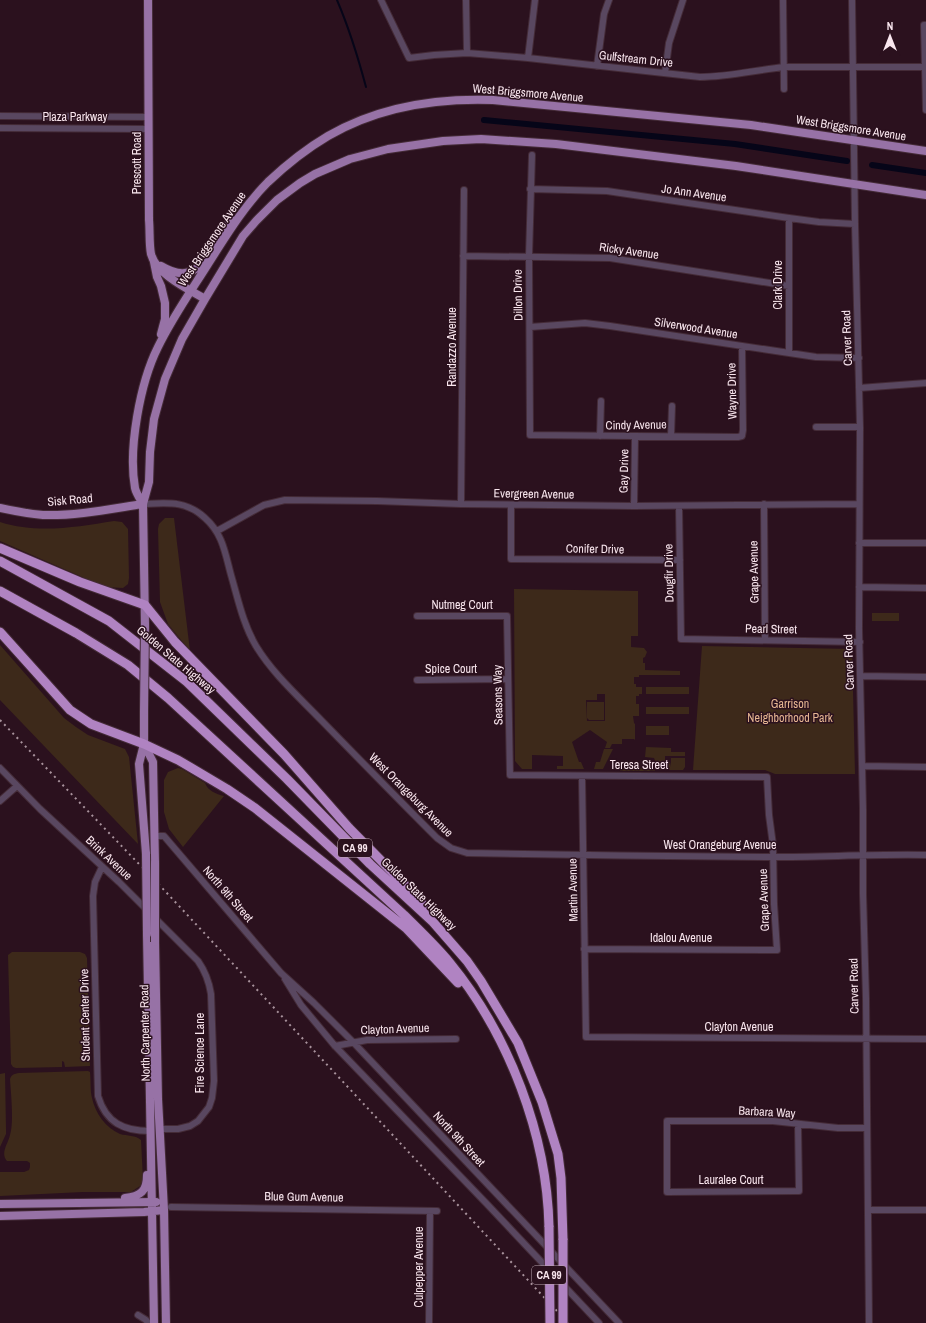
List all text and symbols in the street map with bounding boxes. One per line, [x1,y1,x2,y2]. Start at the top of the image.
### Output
north arrow [870,16,910,56]
text: N [887,19,893,33]
street label: Gulfstream Drive [598,47,674,71]
street label: West Briggsmore Avenue [472,80,584,106]
street label: Plaza Parkway [42,109,108,125]
street label: West Briggsmore Avenue [795,111,907,145]
street label: Prescott Road [129,132,145,194]
street label: Jo Ann Avenue [660,181,728,205]
street label: West Briggsmore Avenue [174,188,250,290]
street label: Ricky Avenue [598,239,660,263]
street label: Clark Drive [770,260,786,310]
street label: Dillon Drive [510,269,526,321]
street label: Randazzo Avenue [444,307,460,387]
street label: Carver Road [838,310,856,366]
street label: Silverwood Avenue [653,314,739,342]
street label: Wayne Drive [724,363,740,419]
street label: Cindy Avenue [605,416,667,434]
street label: Gay Drive [616,449,632,493]
street label: Evergreen Avenue [493,485,575,503]
street label: Sisk Road [47,490,93,510]
street label: Conifer Drive [566,540,624,558]
street label: Grape Avenue [745,540,763,604]
street label: Dougfir Drive [660,544,678,602]
street label: Nutmeg Court [431,597,493,613]
street label: Pearl Street [745,621,797,637]
street label: Golden State Highway [133,622,219,698]
street label: Carver Road [840,634,858,690]
street label: Spice Court [425,661,477,677]
street label: Seasons Way [489,665,507,725]
park label: Garrison Neighborhood Park [747,696,833,726]
street label: West Orangeburg Avenue [365,749,457,841]
street label: Teresa Street [610,757,669,773]
street label: Brink Avenue [82,832,136,884]
street label: West Orangeburg Avenue [664,837,776,853]
road number: CA 99 [338,839,372,857]
street label: Golden State Highway [378,854,460,934]
street label: Martin Avenue [564,858,582,922]
street label: North 9th Street [199,863,257,926]
street label: Grape Avenue [755,868,773,932]
street label: Idalou Avenue [650,930,712,946]
street label: Carver Road [846,958,862,1014]
street label: Student Center Drive [76,969,94,1061]
street label: North Carpenter Road [136,984,154,1082]
street label: Fire Science Lane [192,1013,208,1093]
street label: Clayton Avenue [705,1019,773,1035]
street label: Clayton Avenue [360,1020,430,1038]
street label: Barbara Way [738,1103,796,1121]
street label: North 9th Street [429,1108,489,1170]
street label: Lauralee Court [698,1172,764,1188]
street label: Blue Gum Avenue [264,1188,344,1206]
street label: Culpepper Avenue [411,1227,427,1307]
road number: CA 99 [532,1266,566,1284]

